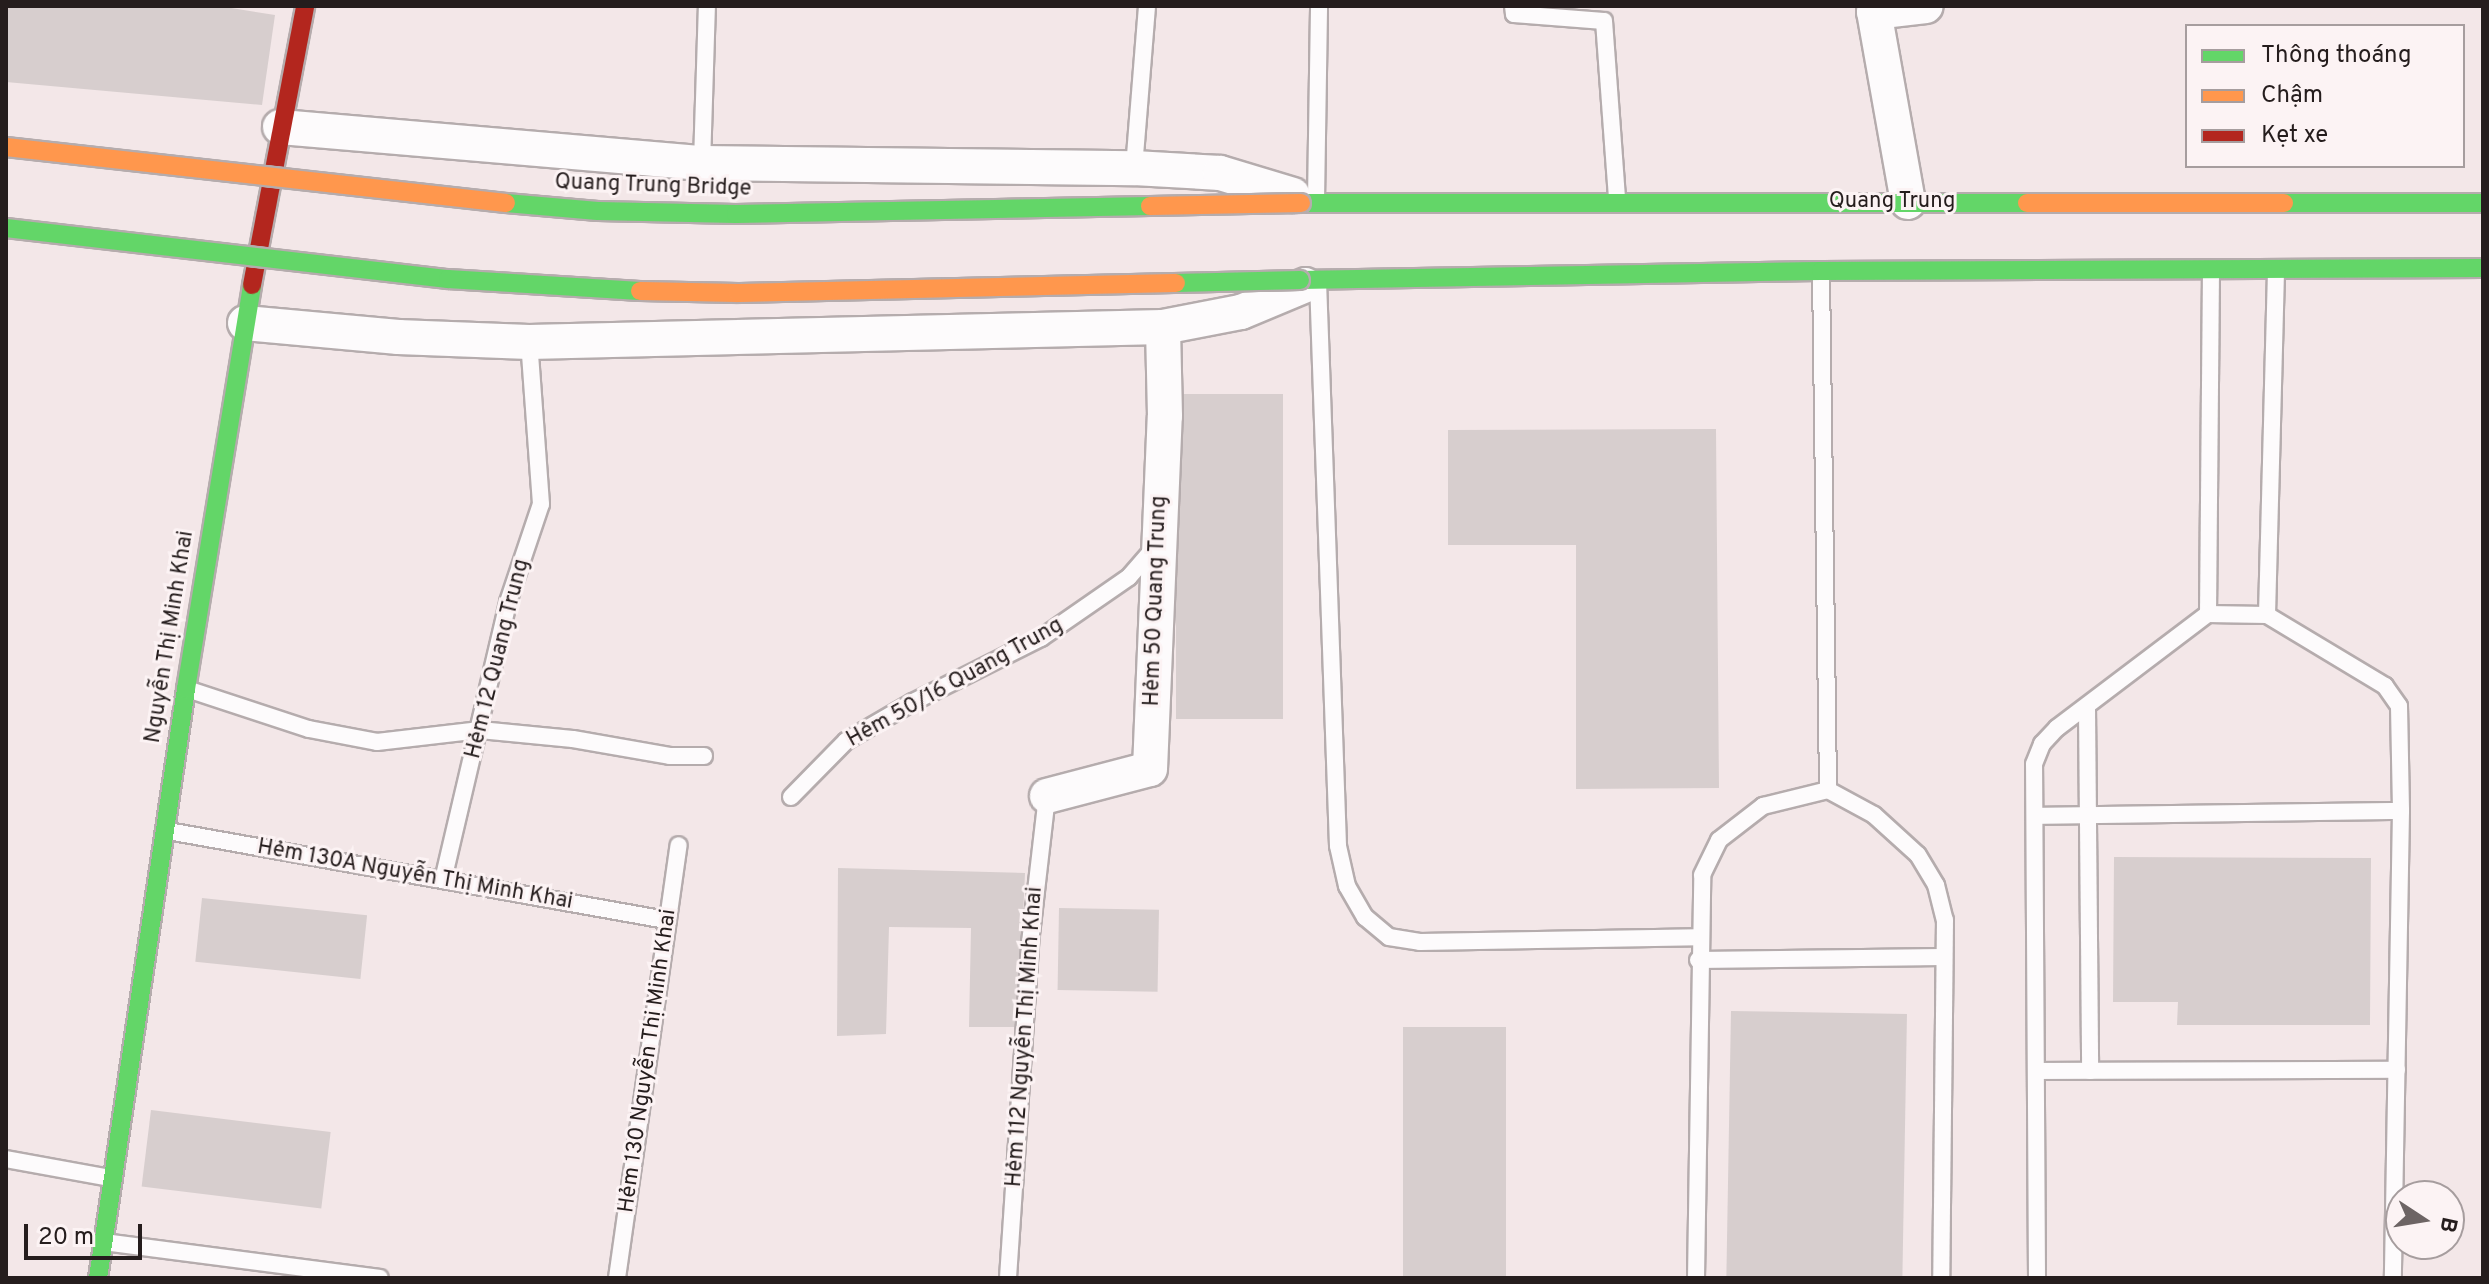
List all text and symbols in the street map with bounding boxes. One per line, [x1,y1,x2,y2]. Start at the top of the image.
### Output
legend [2185,24,2465,168]
text: Thông thoáng [2261,41,2412,71]
text: Chậm [2261,81,2323,111]
text: Kẹt xe [2261,121,2328,151]
street label: Quang Trung Bridge [554,169,752,203]
street label: Quang Trung [1828,189,1956,215]
street label: Hẻm 50 Quang Trung [1139,495,1173,707]
street label: Nguyễn Thị Minh Khai [140,528,200,746]
street label: Hẻm 12 Quang Trung [460,556,536,762]
street label: Hẻm 50/16 Quang Trung [842,612,1068,754]
street label: Hẻm 130A Nguyễn Thị Minh Khai [254,834,576,916]
street label: Hẻm 112 Nguyễn Thị Minh Khai [1001,885,1049,1189]
street label: Hẻm 130 Nguyễn Thị Minh Khai [614,907,682,1215]
north arrow [2385,1180,2465,1260]
scale bar [28,1208,146,1258]
text: B [2432,1214,2462,1235]
text: 20 m [38,1223,94,1253]

